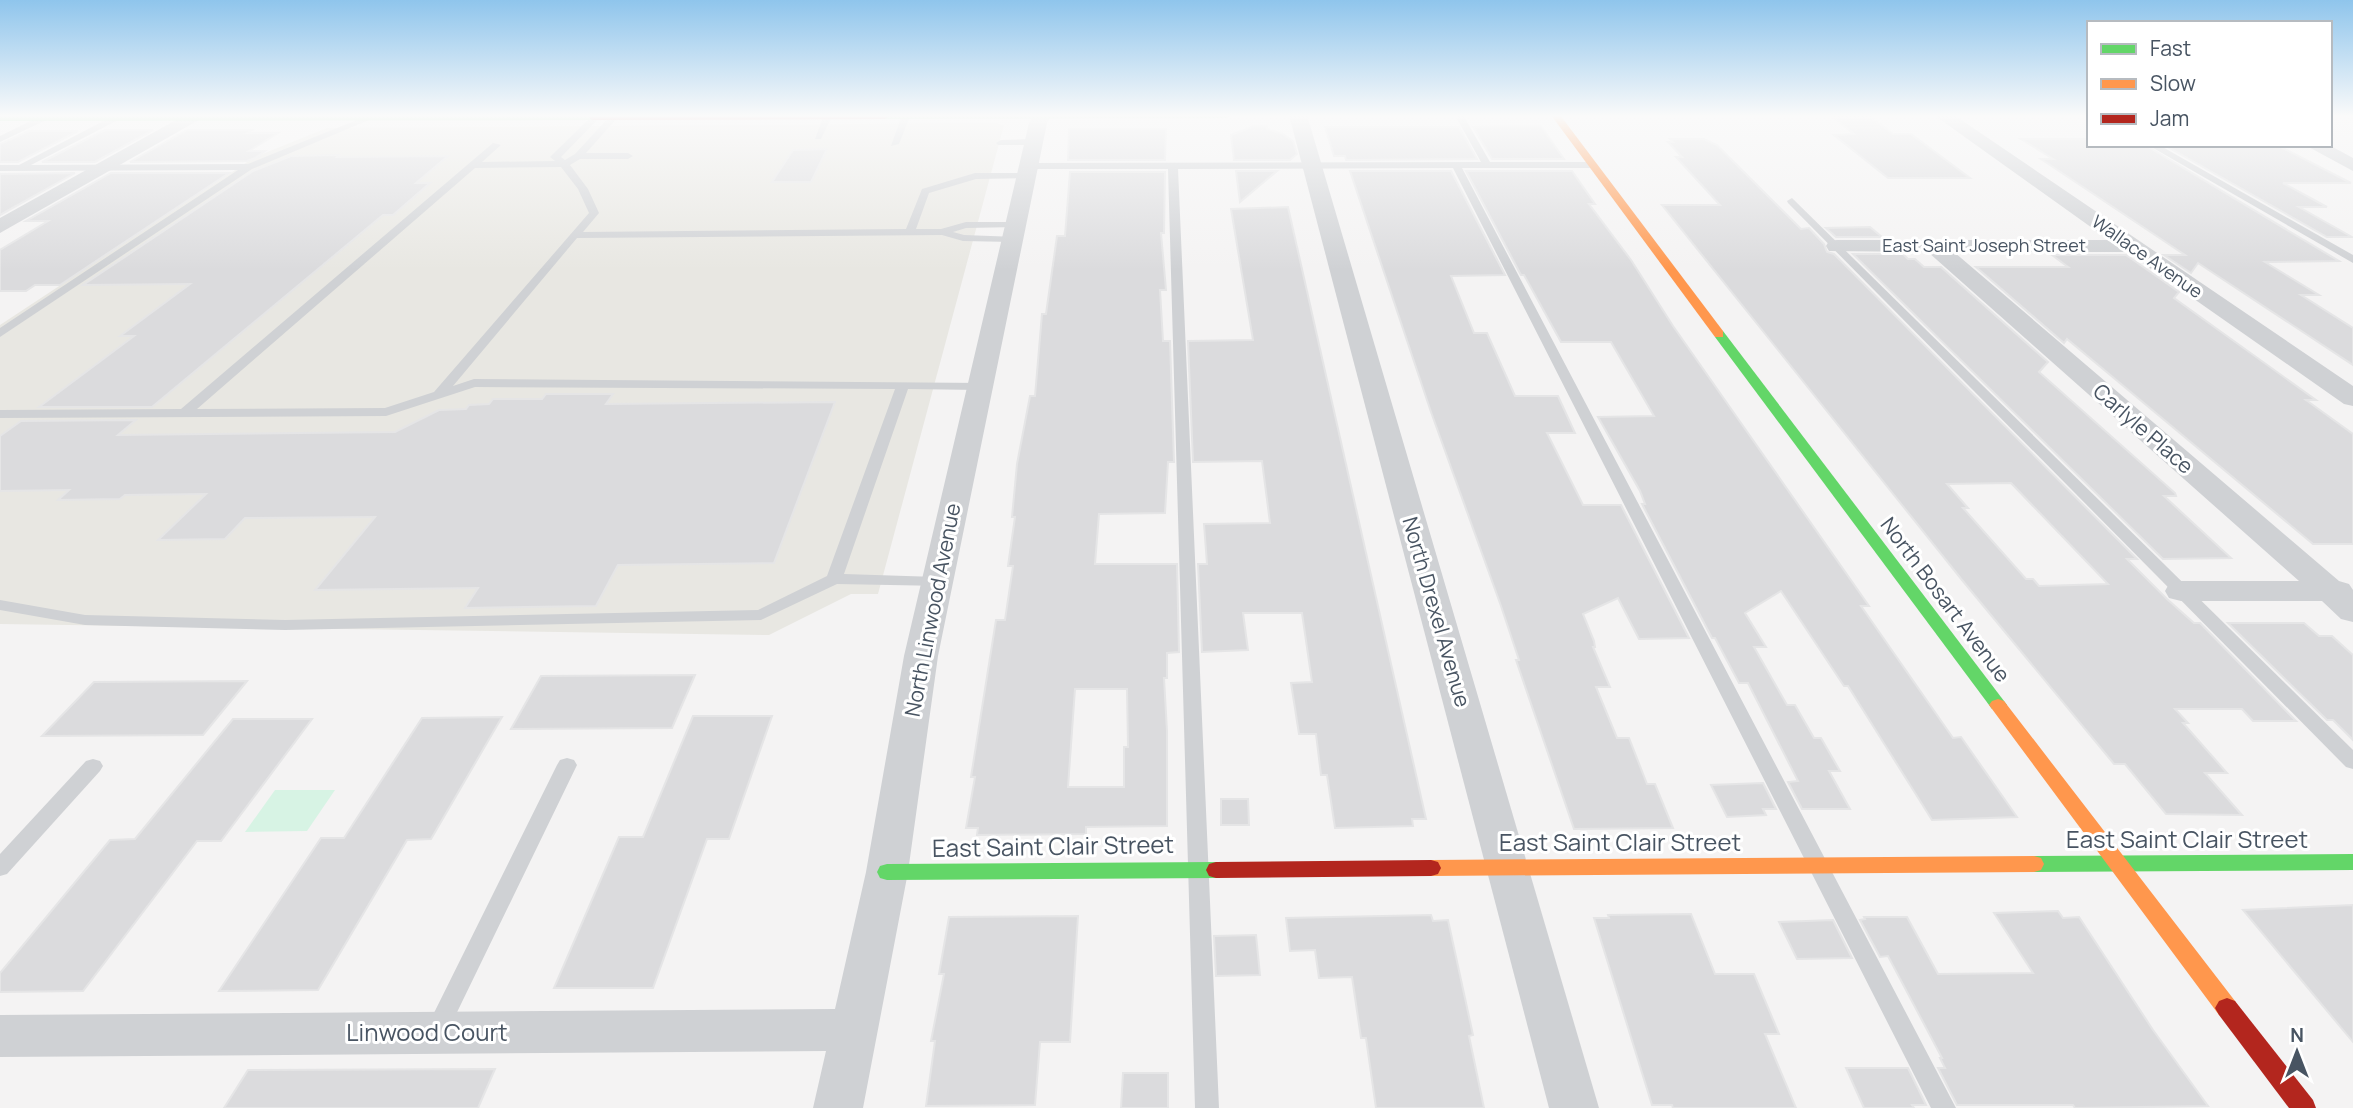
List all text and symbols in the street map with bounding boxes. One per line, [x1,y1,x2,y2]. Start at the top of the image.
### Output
legend [2087,21,2332,147]
text: Fast [2150,34,2191,62]
text: Slow [2150,69,2196,97]
text: Jam [2150,104,2189,132]
street label: Wallace Avenue [2087,209,2208,303]
street label: East Saint Joseph Street [1882,233,2086,257]
street label: Carlyle Place [2088,377,2200,480]
street label: North Linwood Avenue [898,501,966,719]
street label: North Bosart Avenue [1875,511,2017,687]
street label: North Drexel Avenue [1396,513,1478,710]
street label: East Saint Clair Street [2066,822,2308,855]
street label: East Saint Clair Street [1499,825,1741,858]
street label: East Saint Clair Street [932,827,1174,864]
street label: Linwood Court [346,1015,508,1048]
north arrow [2262,1017,2332,1087]
text: N [2290,1022,2304,1048]

